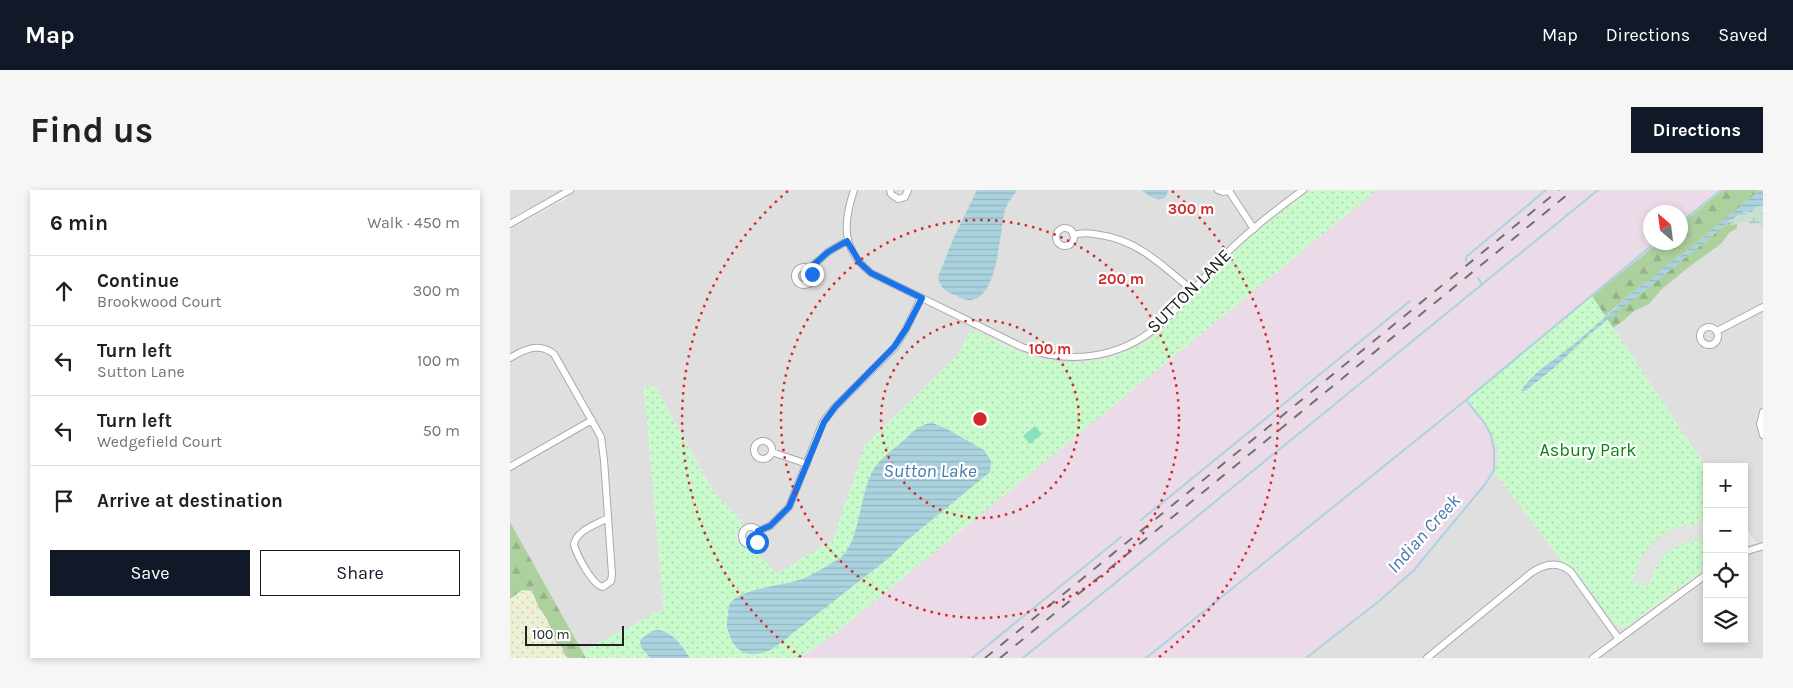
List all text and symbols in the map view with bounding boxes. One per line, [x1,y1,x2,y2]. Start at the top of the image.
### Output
text: Map [25,21,75,49]
text: Map [1542,24,1578,46]
text: Directions [1606,24,1690,46]
text: Saved [1718,24,1768,46]
button: Directions [1631,107,1763,153]
text: Find us [30,110,153,151]
text: 300 m [1168,200,1214,218]
north arrow [1643,205,1688,250]
text: 6 min [50,211,108,235]
text: Walk · 450 m [367,213,460,232]
street label: SUTTON LANE [1142,244,1236,338]
route end [801,263,824,286]
text: Continue [97,270,179,292]
text: 200 m [1098,270,1144,288]
icon: ahead [50,277,78,305]
text: 300 m [413,281,460,300]
text: Brookwood Court [97,292,222,311]
text: Turn left [97,340,172,362]
text: 100 m [1029,340,1071,358]
icon: left [50,347,78,375]
text: 100 m [417,351,460,370]
text: Sutton Lane [97,362,185,381]
text: Turn left [97,410,172,432]
centre of rings [971,410,989,428]
icon: left [50,417,78,445]
text: 50 m [423,421,460,440]
text: Wedgefield Court [97,432,222,451]
park label: Asbury Park [1539,439,1637,461]
water label: Sutton Lake [883,460,977,482]
map controls [1703,463,1748,643]
button: + [1703,463,1748,508]
icon: arrive [50,487,78,515]
water label: Indian Creek [1383,489,1465,578]
text: Arrive at destination [97,490,283,512]
button: − [1703,508,1748,553]
route start [746,531,769,554]
button: Save [50,550,250,596]
button: Share [260,550,460,596]
button: locate [1703,553,1748,598]
button: layers [1703,598,1748,643]
scale bar [525,623,624,646]
text: 100 m [532,626,570,643]

